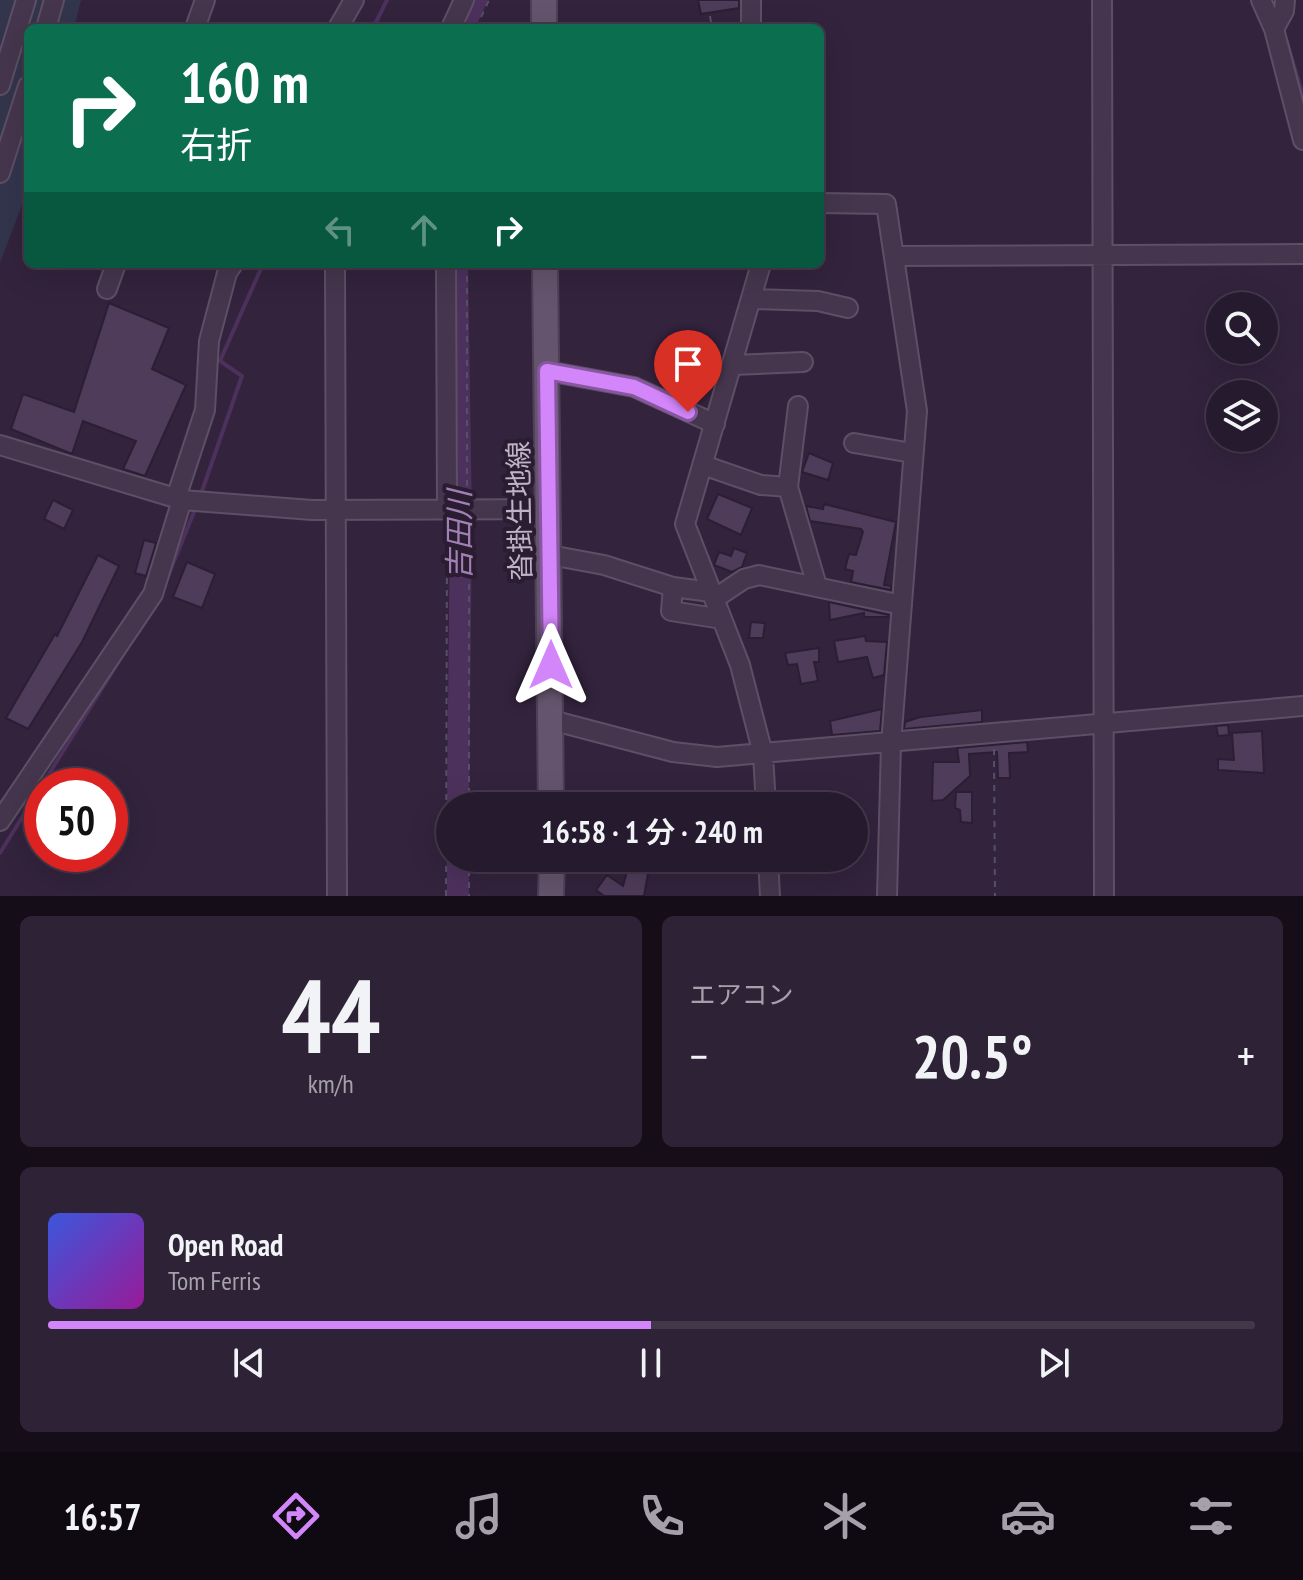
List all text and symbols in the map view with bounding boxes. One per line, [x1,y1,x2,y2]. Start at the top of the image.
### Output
text: 160 m [180,46,309,118]
icon: right [48,56,152,160]
text: 右折 [180,121,252,168]
icon: left [318,208,362,252]
icon: ahead [402,208,446,252]
icon: right [486,208,530,252]
map controls [1206,292,1278,452]
button: search [1206,292,1278,364]
pin [654,330,722,412]
icon: arrive [666,342,710,386]
button: layers [1206,380,1278,452]
street label: 沓掛生地線 [499,441,539,581]
water label: 吉田川 [439,487,478,580]
position arrow [509,623,593,707]
speed limit sign: 50 [24,768,128,872]
text: 16:58 · 1 分 · 240 m [541,812,763,851]
text: 44 [281,947,380,1082]
text: エアコン [690,978,794,1011]
text: 20.5° [912,1017,1033,1095]
text: − [690,1027,708,1084]
text: + [1237,1027,1255,1084]
text: km/h [308,1067,354,1100]
text: Open Road [168,1225,283,1264]
text: Tom Ferris [168,1264,261,1297]
icon: previous [227,1341,271,1385]
icon: pause [629,1341,673,1385]
icon: next [1032,1341,1076,1385]
icon: directions [268,1488,324,1544]
icon: music [451,1488,507,1544]
icon: phone [634,1488,690,1544]
icon: climate [817,1488,873,1544]
icon: car [1000,1488,1056,1544]
icon: filters [1183,1488,1239,1544]
text: 16:57 [64,1493,141,1540]

